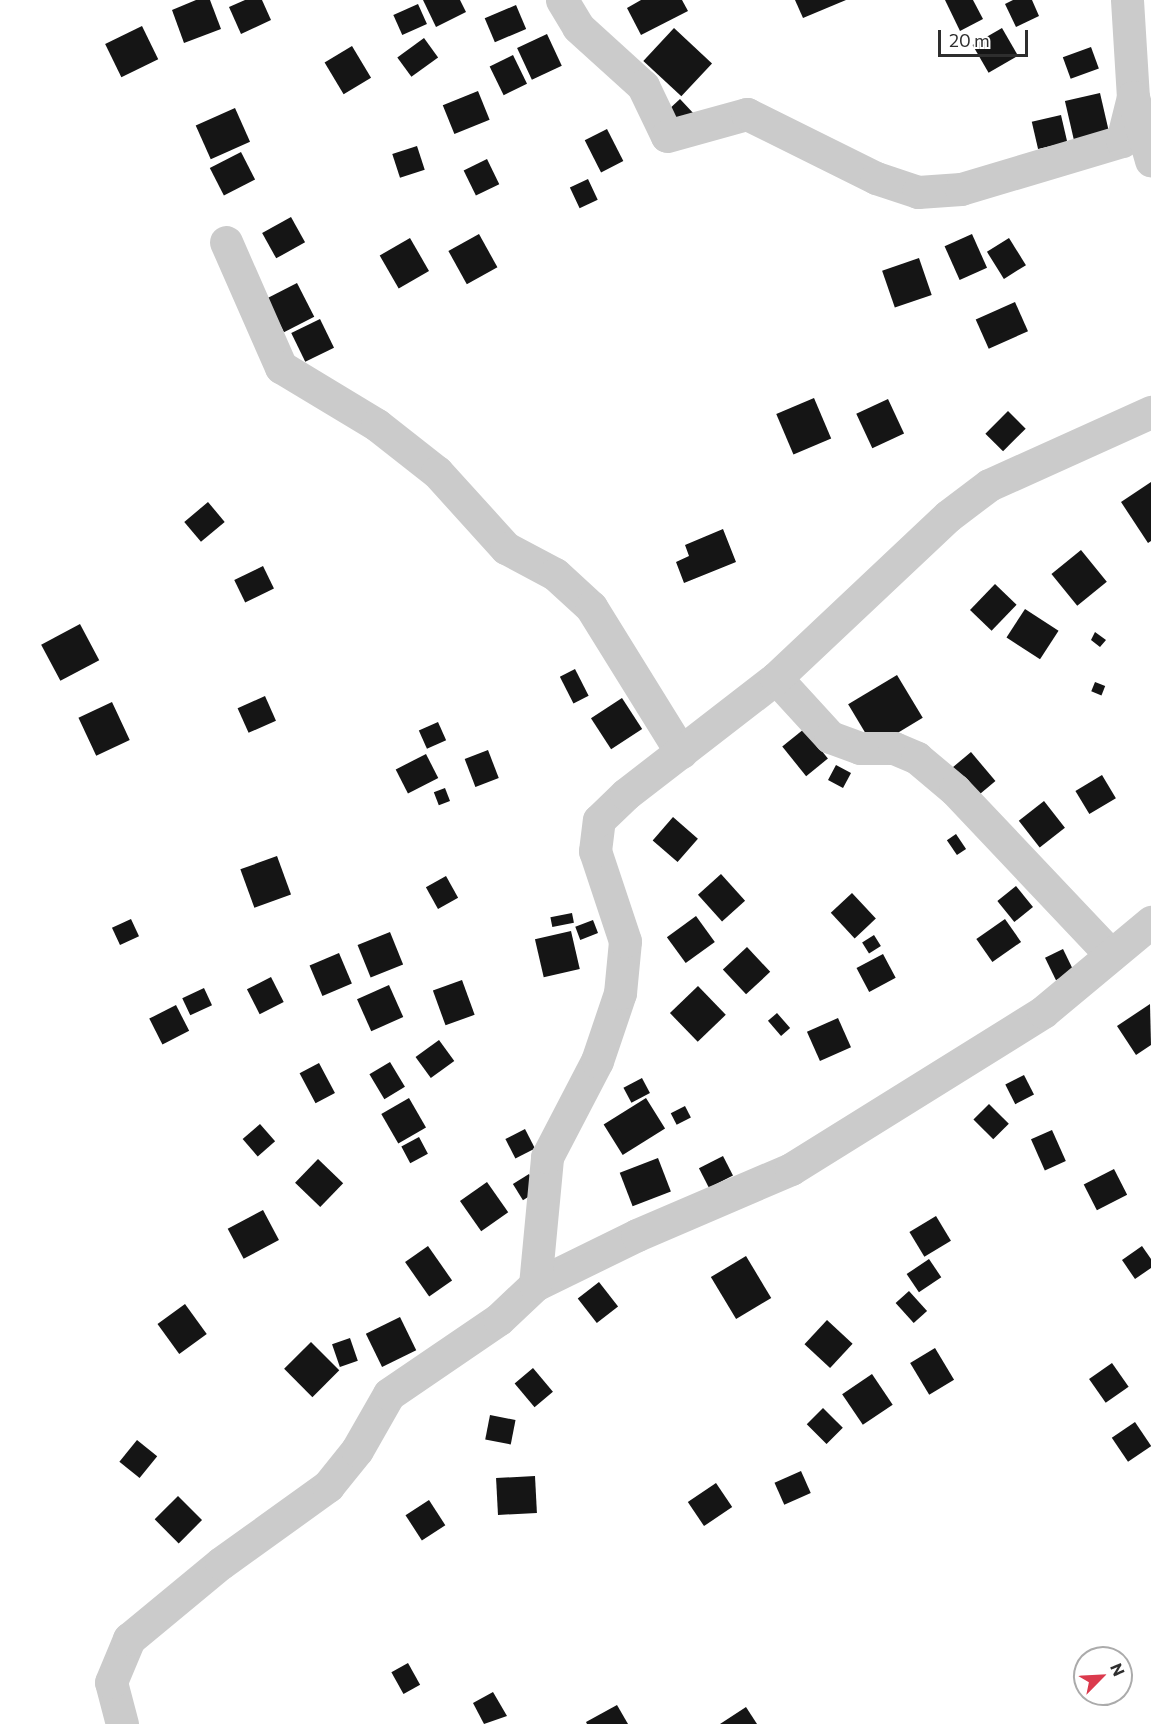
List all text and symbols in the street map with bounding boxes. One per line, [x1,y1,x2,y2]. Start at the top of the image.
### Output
scale bar [941,18,1031,56]
text: 20 m [949,29,990,51]
north arrow [1073,1646,1133,1706]
text: N [1107,1660,1129,1679]

